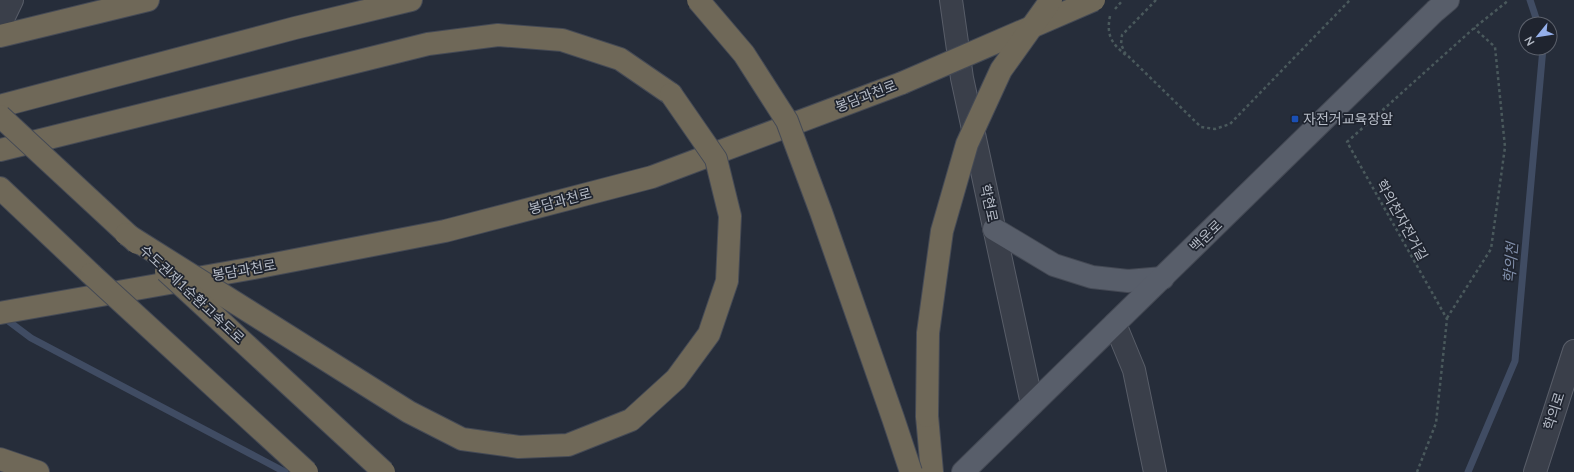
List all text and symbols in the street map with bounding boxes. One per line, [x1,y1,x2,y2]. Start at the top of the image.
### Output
north arrow [1518,16,1558,56]
text: N [1521,34,1537,48]
street label: 봉담과천로 [833,76,899,115]
place label: 자전거교육장앞 [1303,110,1393,127]
marker: 자전거교육장앞 [1290,114,1300,124]
street label: 학의천자전거길 [1373,176,1432,263]
street label: 학현로 [977,182,1002,224]
street label: 봉담과천로 [527,184,593,217]
street label: 백운로 [1186,216,1226,255]
water label: 학의천 [1499,239,1521,284]
street label: 수도권제1순환고속도로 [136,241,248,347]
street label: 봉담과천로 [211,256,277,283]
street label: 학의로 [1539,390,1568,432]

